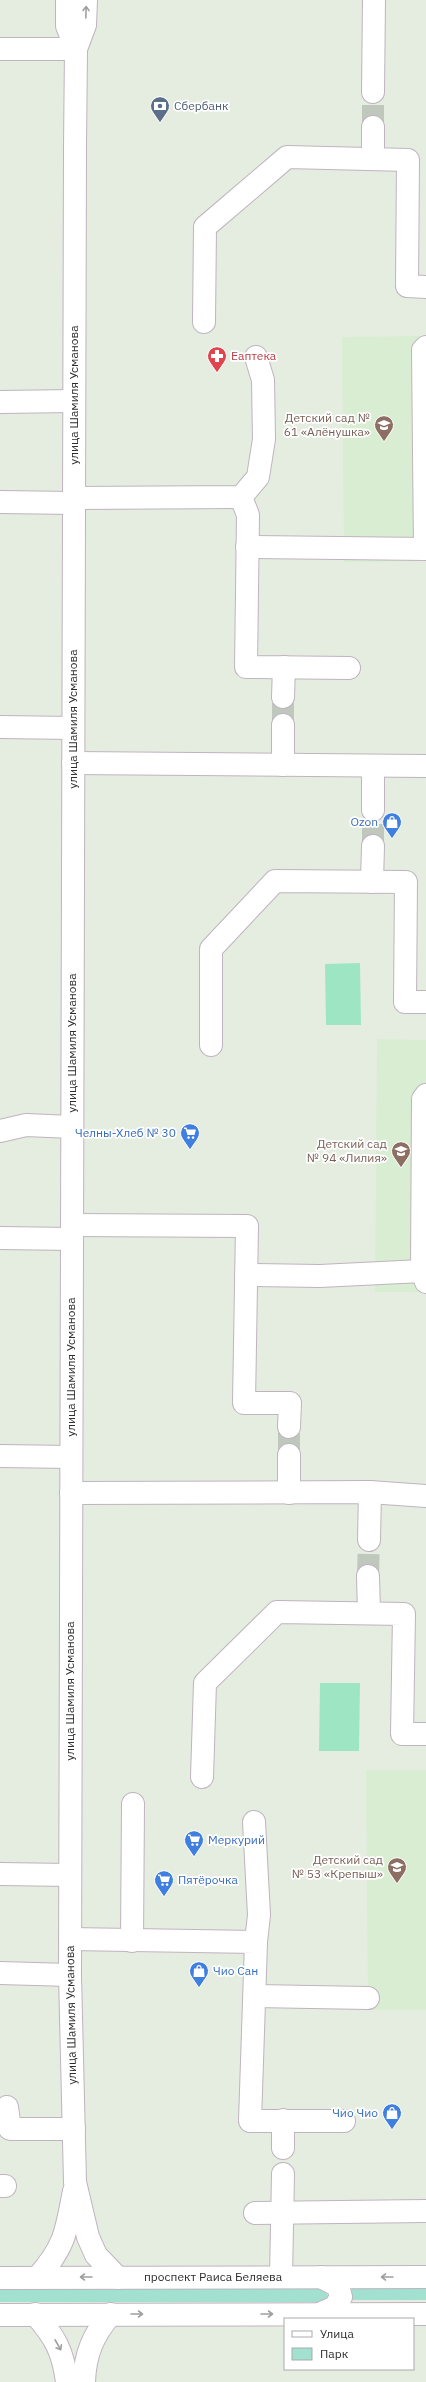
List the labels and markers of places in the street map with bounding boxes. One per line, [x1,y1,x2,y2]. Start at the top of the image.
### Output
bank icon: Сбербанк [149,95,171,123]
place label: Сбербанк [174,98,229,113]
pharmacy icon: Еаптека [206,345,228,373]
place label: Еаптека [231,348,277,363]
place label: Детский сад № 61 «Алёнушка» [284,410,370,439]
school or university icon: Детский сад № 61 «Алёнушка» [373,414,395,442]
shop icon: Ozon [381,811,403,839]
place label: Ozon [351,814,378,829]
supermarket icon: Челны-Хлеб № 30 [179,1122,201,1150]
place label: Челны-Хлеб № 30 [75,1125,176,1140]
place label: Детский сад № 94 «Лилия» [307,1136,387,1165]
school or university icon: Детский сад № 94 «Лилия» [390,1140,412,1168]
supermarket icon: Меркурий [183,1829,205,1857]
place label: Меркурий [208,1832,265,1847]
place label: Детский сад № 53 «Крепыш» [292,1852,383,1881]
school or university icon: Детский сад № 53 «Крепыш» [386,1856,408,1884]
supermarket icon: Пятёрочка [153,1869,175,1897]
place label: Пятёрочка [178,1872,238,1887]
shop icon: Чио Сан [188,1960,210,1988]
place label: Чио Сан [213,1963,258,1978]
shop icon: Чио Чио [381,2102,403,2130]
place label: Чио Чио [332,2105,378,2120]

